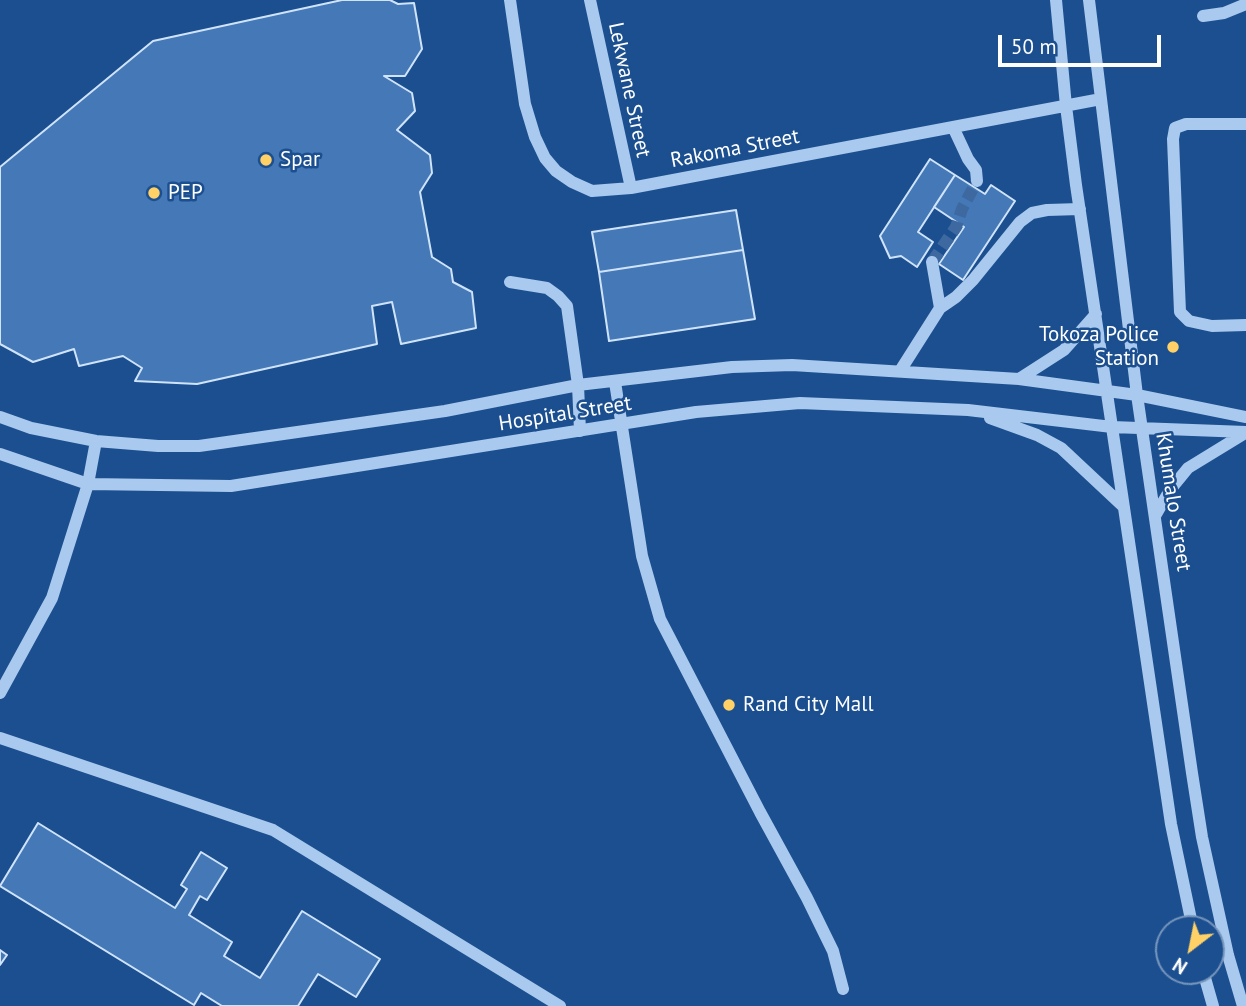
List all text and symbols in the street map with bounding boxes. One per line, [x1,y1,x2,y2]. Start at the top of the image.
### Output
street label: Lekwane Street [602,20,656,160]
scale bar [1001,21,1164,65]
text: 50 m [1011,33,1057,60]
street label: Rakoma Street [669,124,801,174]
place label: Spar [280,147,320,173]
marker: Spar [258,152,274,168]
place label: PEP [168,180,203,206]
marker: PEP [146,185,162,201]
place label: Tokoza Police Station [1039,322,1159,372]
marker: Tokoza Police Station [1165,339,1181,355]
street label: Hospital Street [497,391,633,437]
street label: Khumalo Street [1150,431,1196,573]
place label: Rand City Mall [743,692,874,718]
marker: Rand City Mall [721,697,737,713]
north arrow [1155,915,1225,985]
text: N [1168,953,1192,980]

